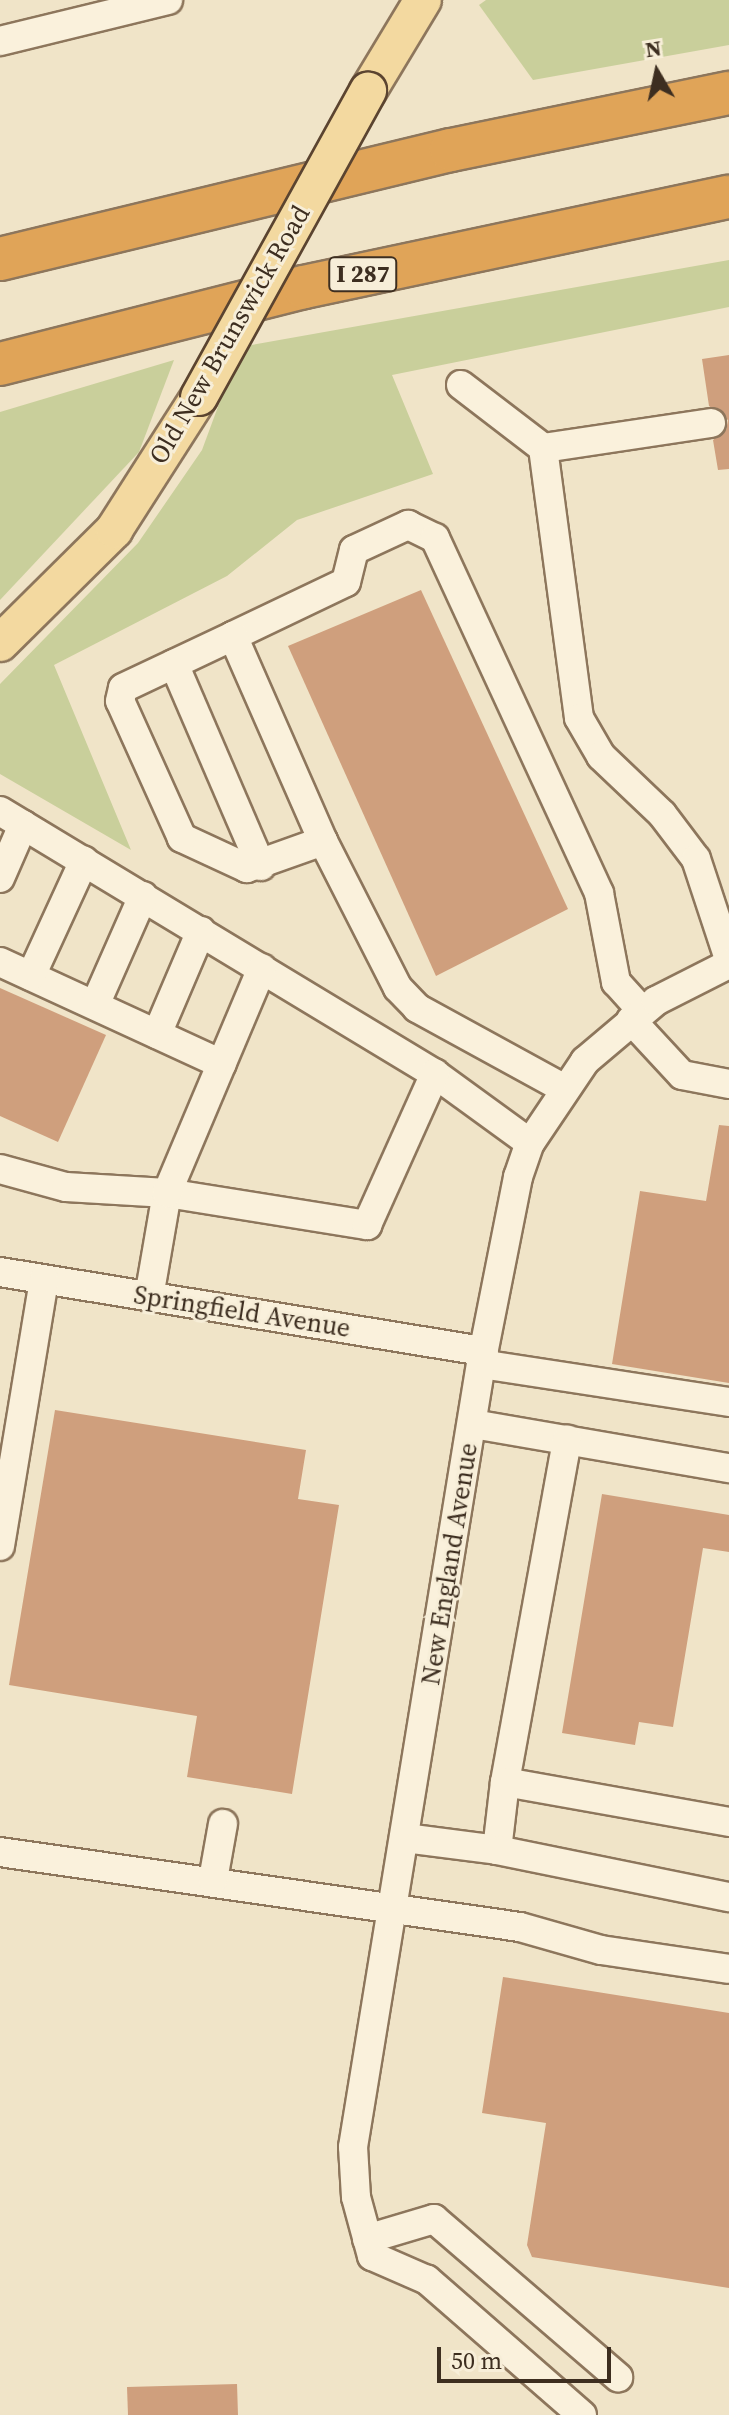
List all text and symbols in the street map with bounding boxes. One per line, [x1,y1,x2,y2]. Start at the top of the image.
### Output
north arrow [617,32,697,112]
text: N [643,32,664,64]
street label: Old New Brunswick Road [143,200,317,470]
road number: I 287 [327,254,399,294]
street label: Springfield Avenue [131,1279,353,1345]
street label: New England Avenue [415,1441,485,1687]
scale bar [441,2331,615,2381]
text: 50 m [451,2344,502,2377]

